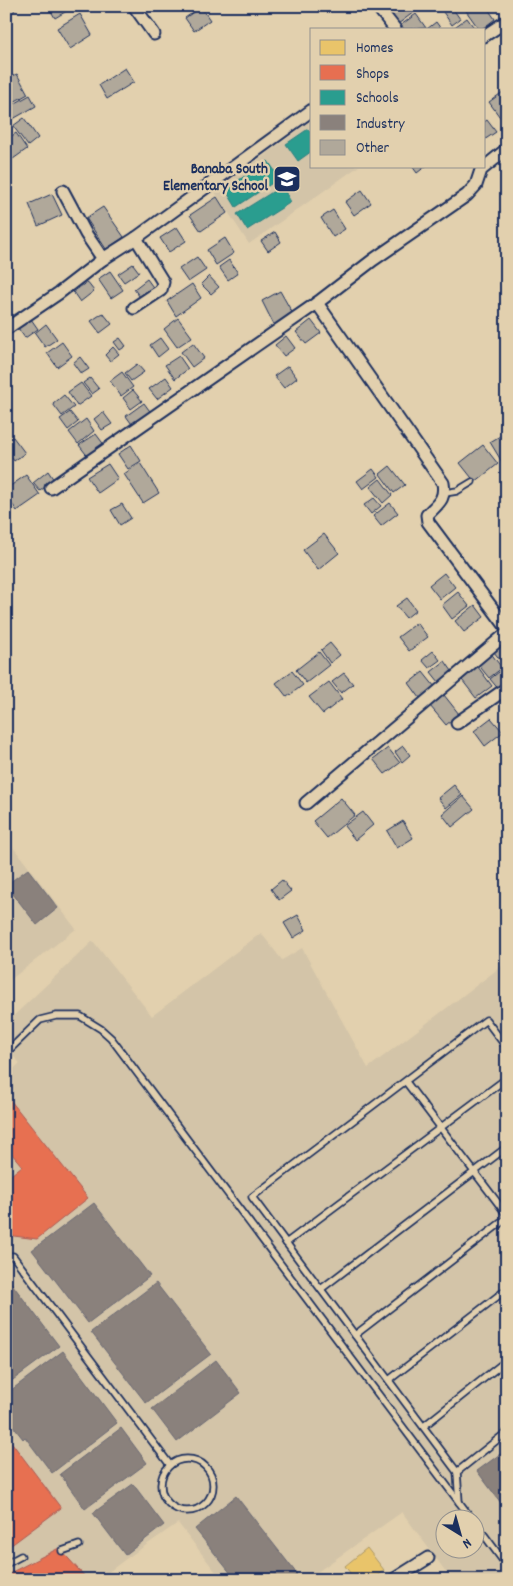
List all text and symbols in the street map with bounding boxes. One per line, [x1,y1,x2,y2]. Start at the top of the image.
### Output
legend [310,28,486,168]
text: Homes [356,38,394,60]
text: Shops [356,64,389,86]
text: Schools [356,88,399,110]
text: Industry [356,114,405,136]
text: Other [356,138,390,160]
place label: Banaba South Elementary School [163,159,268,198]
school or university icon: Banaba South Elementary School [272,164,302,194]
north arrow [436,1508,486,1558]
text: N [458,1533,475,1553]

